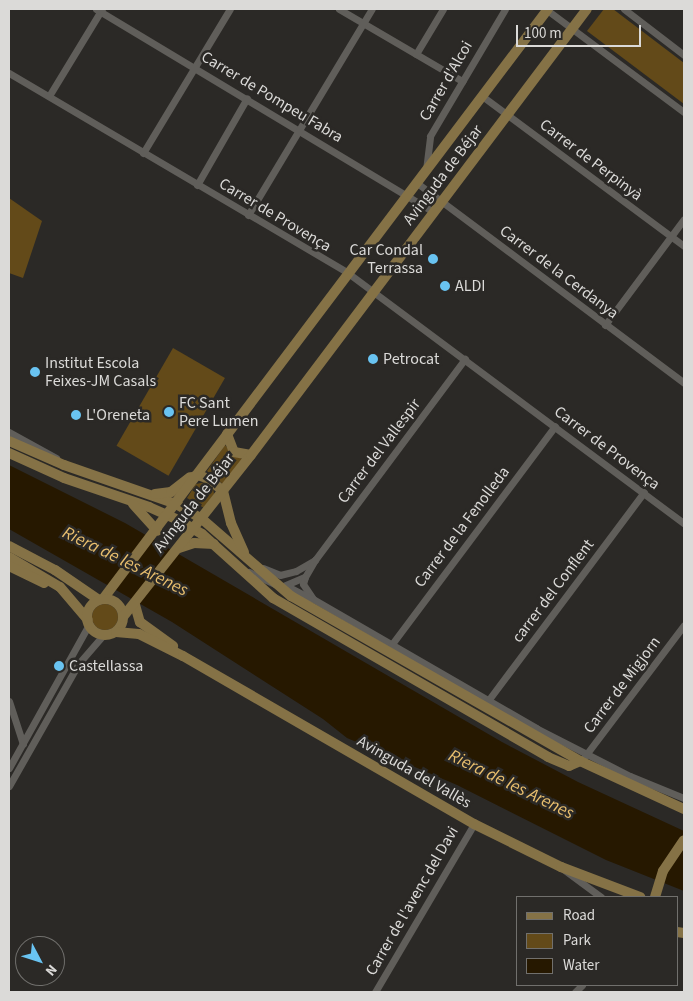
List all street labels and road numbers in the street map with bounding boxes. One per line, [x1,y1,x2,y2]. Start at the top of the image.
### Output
street label: Carrer d'Alcoi [415,38,477,124]
street label: Carrer de Pompeu Fabra [198,47,346,147]
street label: Carrer de Perpinyà [536,115,646,205]
street label: Avinguda de Béjar [399,121,487,229]
street label: Carrer de Provença [216,174,334,256]
street label: Carrer de la Cerdanya [496,221,622,323]
street label: Carrer del Vallespir [333,395,425,507]
street label: Carrer de Provença [550,402,664,494]
street label: Avinguda de Béjar [149,450,239,556]
street label: Carrer de la Fenolleda [410,463,514,591]
street label: carrer del Conflent [508,536,598,646]
street label: Carrer de Migjorn [579,633,665,737]
street label: Avinguda del Vallès [354,732,474,812]
street label: Carrer de l'avenc del Davi [361,823,463,979]

